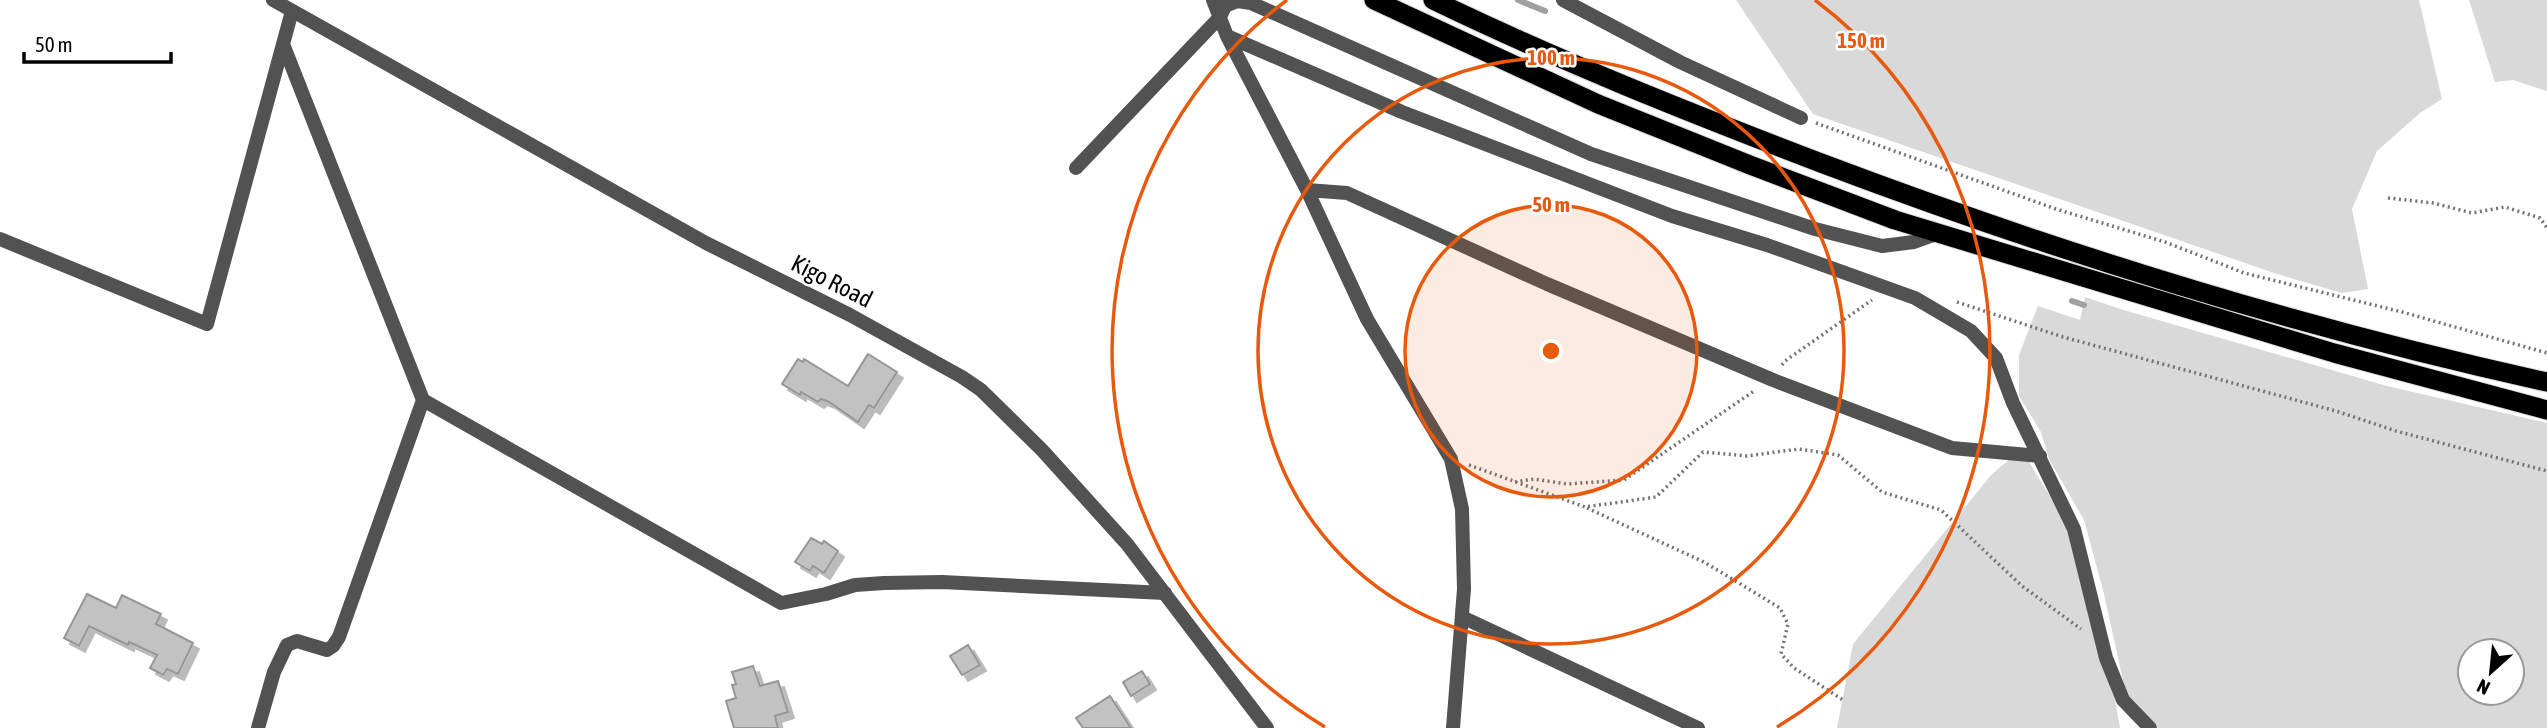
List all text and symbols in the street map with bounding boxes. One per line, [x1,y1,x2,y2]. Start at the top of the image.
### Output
scale bar [24,21,172,65]
text: 150 m [1837,28,1885,52]
text: 50 m [35,32,73,56]
text: 100 m [1527,45,1575,69]
text: 50 m [1532,192,1570,216]
street label: Kigo Road [787,249,877,313]
centre of rings [1539,339,1563,363]
north arrow [2456,637,2526,707]
text: N [2473,675,2493,699]

